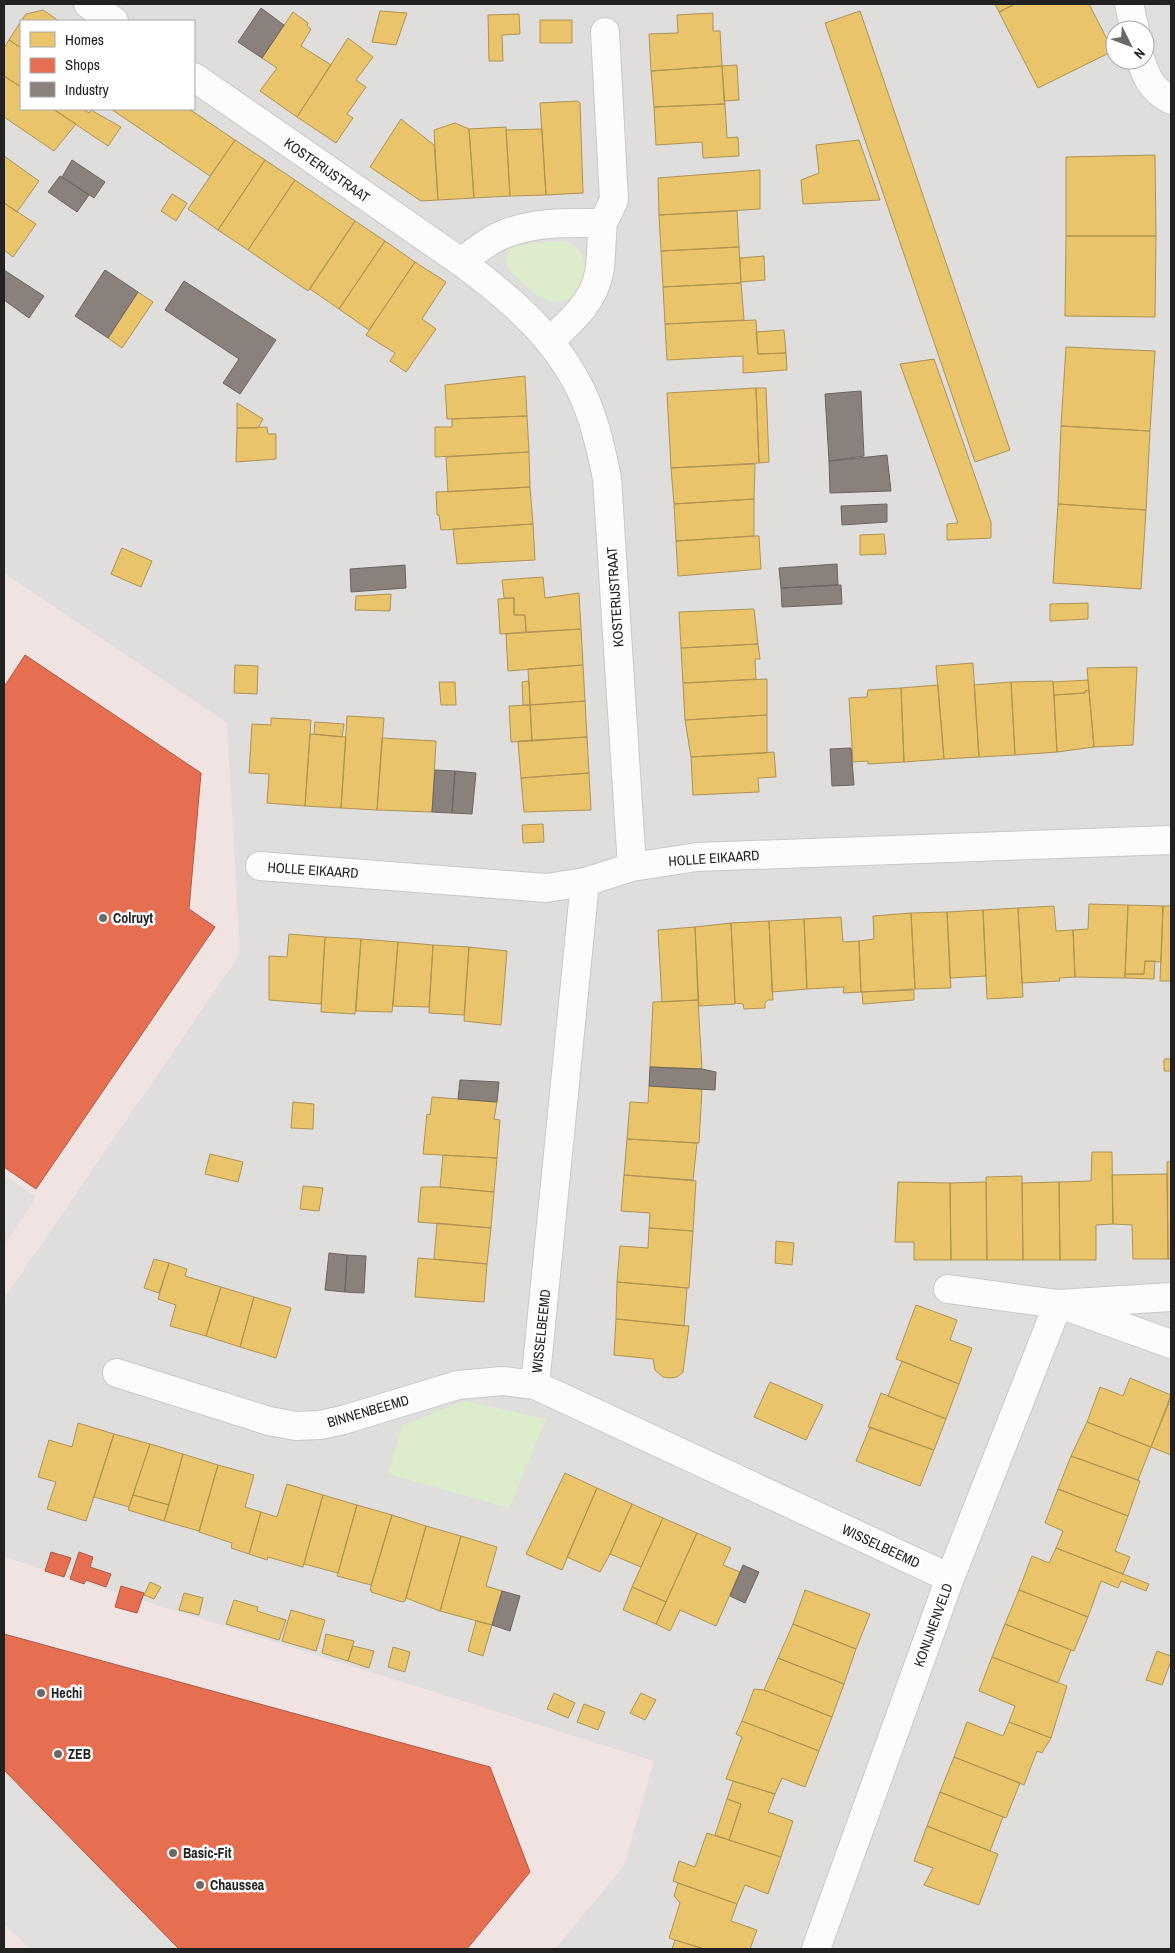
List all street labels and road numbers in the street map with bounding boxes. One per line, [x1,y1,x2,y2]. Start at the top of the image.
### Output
street label: KOSTERIJSTRAAT [281,134,373,206]
street label: KOSTERIJSTRAAT [603,546,627,648]
street label: HOLLE EIKAARD [668,846,760,870]
street label: HOLLE EIKAARD [267,858,359,882]
street label: WISSELBEEMD [528,1288,554,1374]
street label: BINNENBEEMD [325,1391,411,1431]
street label: WISSELBEEMD [839,1520,923,1572]
street label: KONIJNENVELD [909,1581,957,1669]

